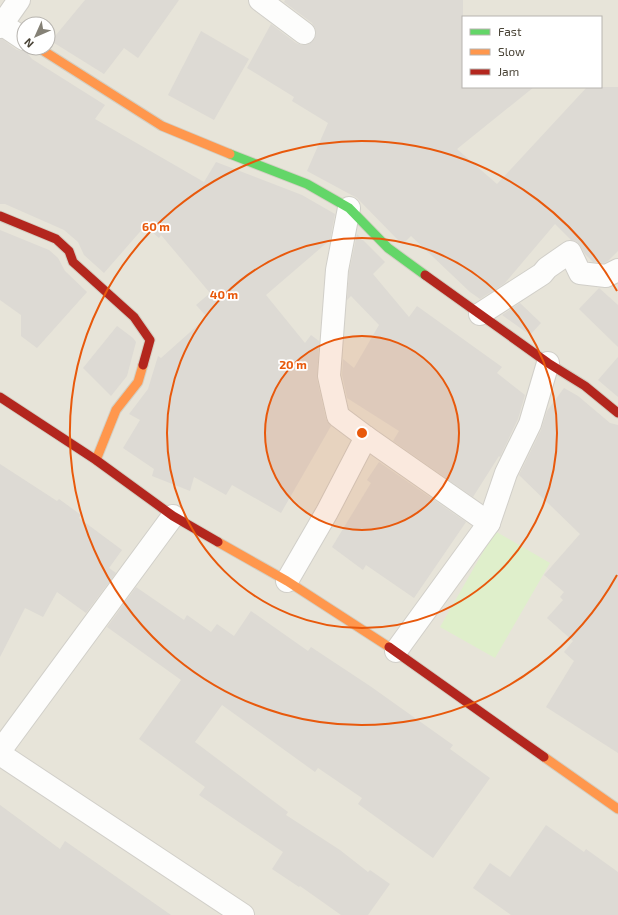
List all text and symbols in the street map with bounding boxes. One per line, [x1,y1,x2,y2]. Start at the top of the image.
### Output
north arrow [16,16,56,56]
legend [462,16,602,88]
text: Fast [498,24,522,38]
text: N [21,36,36,51]
text: Slow [498,44,525,58]
text: Jam [498,64,519,78]
text: 60 m [142,219,170,233]
text: 40 m [210,287,238,301]
text: 20 m [279,357,307,371]
centre of rings [355,426,369,440]

